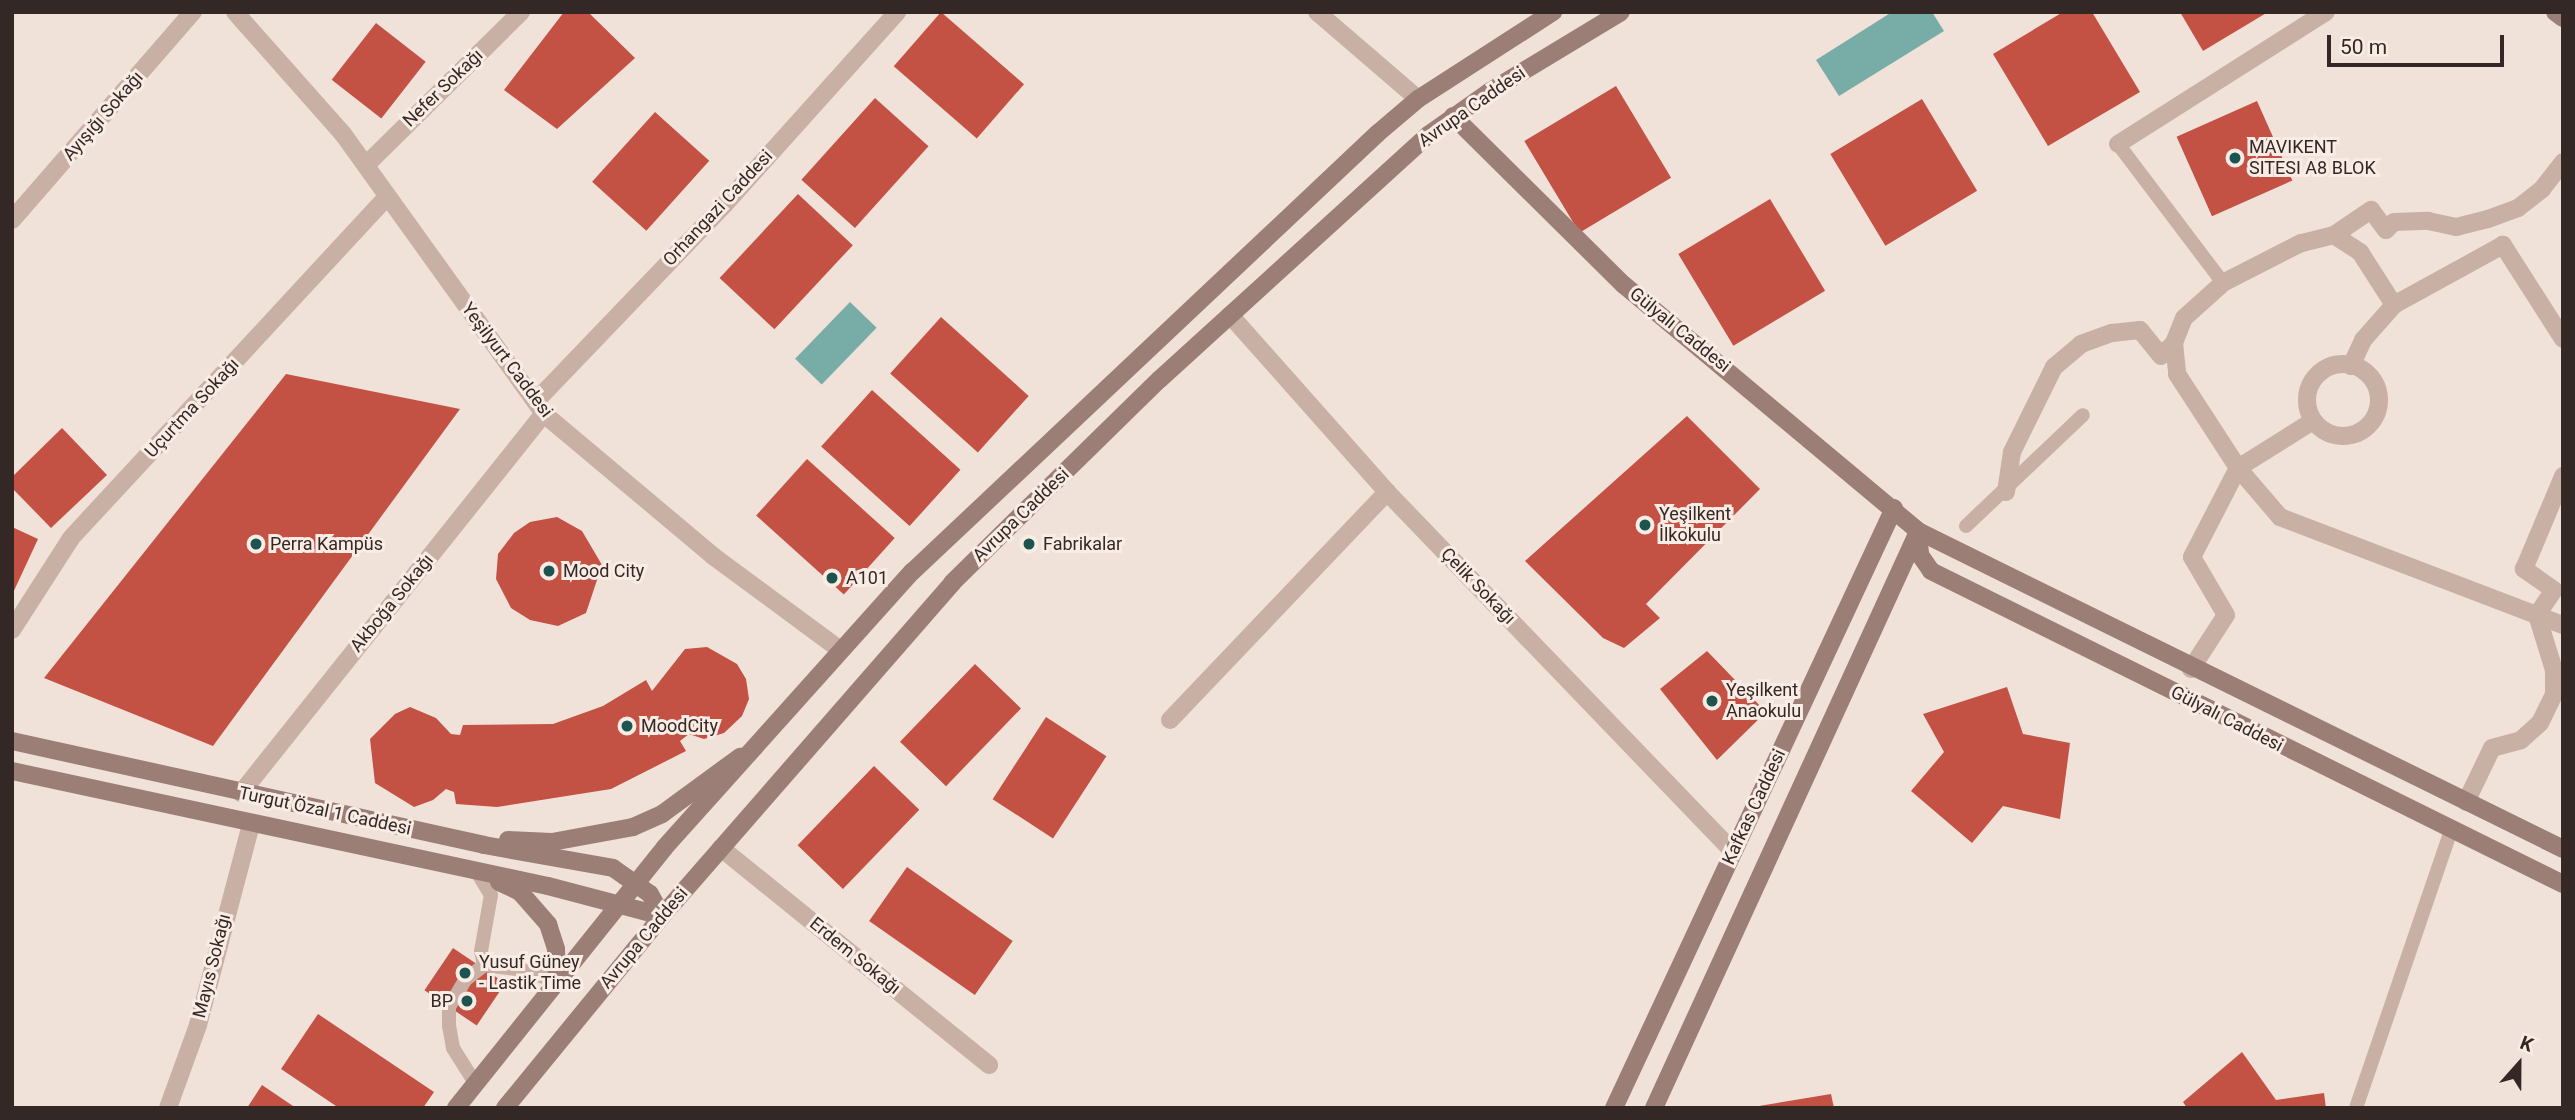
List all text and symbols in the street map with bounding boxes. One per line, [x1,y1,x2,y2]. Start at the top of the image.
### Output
scale bar [2330,21,2507,65]
text: 50 m [2340,35,2387,59]
street label: Nefer Sokağı [398,44,488,132]
street label: Avrupa Caddesi [1414,62,1530,152]
street label: Ayışığı Sokağı [58,67,148,165]
place label: MAVIKENT SITESI A8 BLOK [2249,137,2376,180]
street label: Orhangazi Caddesi [659,145,777,271]
marker: MAVIKENT SITESI A8 BLOK [2227,150,2243,166]
street label: Gülyalı Caddesi [1625,283,1735,377]
street label: Yeşilyurt Caddesi [457,298,557,422]
street label: Uçurtma Sokağı [140,354,244,462]
street label: Avrupa Caddesi [968,464,1074,566]
place label: Yeşilkent İlkokulu [1659,504,1731,546]
marker: Yeşilkent İlkokulu [1637,517,1653,533]
place label: Perra Kampüs [270,533,383,555]
place label: Fabrikalar [1043,533,1122,555]
marker: Perra Kampüs [248,536,264,552]
marker: Fabrikalar [1021,536,1037,552]
street label: Çelik Sokağı [1436,543,1520,629]
street label: Akboğa Sokağı [346,550,438,656]
place label: Mood City [563,560,644,582]
marker: Mood City [541,563,557,579]
place label: A101 [846,567,888,589]
marker: A101 [824,570,840,586]
place label: Yeşilkent Anaokulu [1726,680,1801,722]
street label: Gülyalı Caddesi [2167,681,2287,757]
marker: Yeşilkent Anaokulu [1704,693,1720,709]
place label: MoodCity [641,715,718,737]
marker: MoodCity [619,718,635,734]
street label: Kafkas Caddesi [1718,746,1790,868]
street label: Turgut Özal 1 Caddesi [237,782,413,840]
street label: Avrupa Caddesi [595,883,693,993]
street label: Mayıs Sokağı [189,912,235,1020]
street label: Erdem Sokağı [805,913,905,999]
place label: Yusuf Güney - Lastik Time [479,952,582,995]
marker: Yusuf Güney - Lastik Time [457,965,473,981]
place label: BP [430,990,453,1012]
marker: BP [459,993,475,1009]
north arrow [2484,1029,2554,1099]
text: K [2517,1031,2536,1057]

